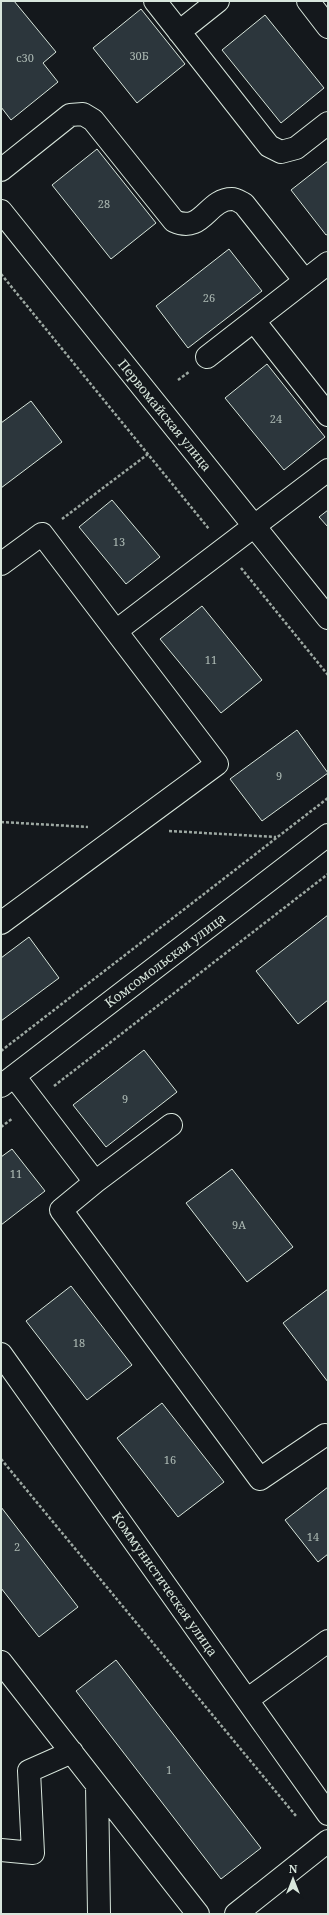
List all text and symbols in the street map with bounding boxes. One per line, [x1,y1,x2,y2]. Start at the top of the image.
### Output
house number: 30Б [129,48,149,63]
house number: с30 [16,50,34,65]
house number: 28 [98,196,110,211]
house number: 26 [203,290,215,305]
street label: Первомайская улица [114,355,216,475]
house number: 24 [270,411,282,426]
house number: 13 [113,534,125,549]
house number: 11 [205,652,217,667]
house number: 9 [276,768,282,783]
street label: Комсомольская улица [101,909,229,1011]
house number: 9 [122,1091,128,1106]
house number: 11 [10,1166,22,1181]
house number: 9А [232,1217,246,1232]
house number: 18 [73,1335,85,1350]
house number: 16 [164,1452,176,1467]
street label: Коммунистическая улица [108,1508,222,1660]
house number: 14 [307,1529,319,1544]
house number: 2 [14,1539,20,1554]
house number: 1 [166,1762,172,1777]
north arrow [273,1859,313,1899]
text: N [289,1861,298,1876]

